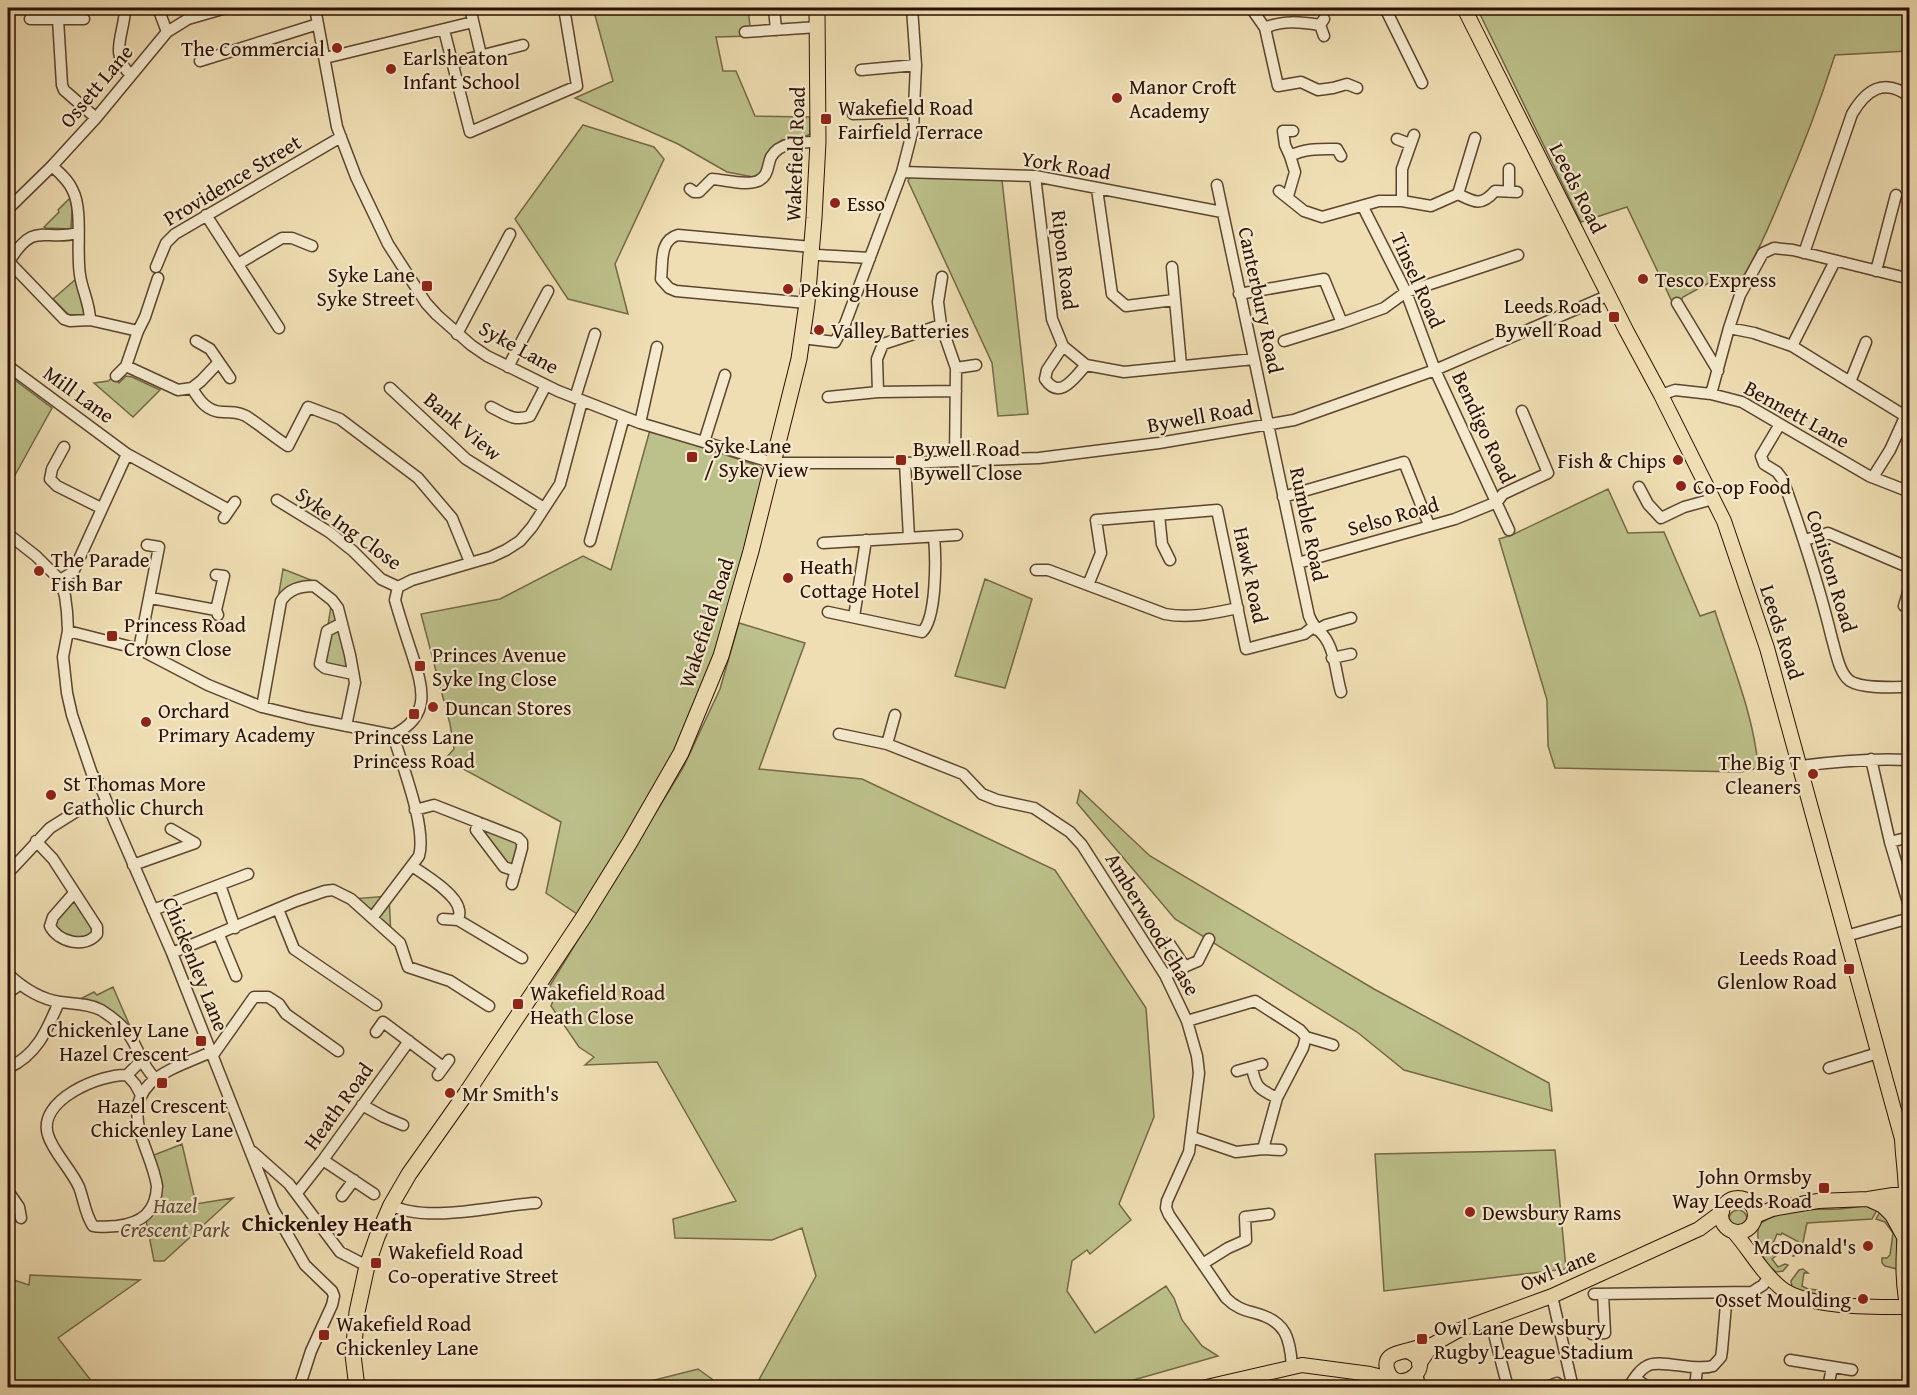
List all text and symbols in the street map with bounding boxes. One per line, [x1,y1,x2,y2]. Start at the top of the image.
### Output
place label: The Commercial [181,33,325,64]
street label: Ossett Lane [52,37,140,134]
marker: The Commercial [330,41,344,55]
place label: Earlsheaton Infant School [403,42,520,97]
marker: Earlsheaton Infant School [384,62,398,76]
place label: Manor Croft Academy [1129,71,1237,126]
street label: Wakefield Road [777,85,813,222]
marker: Manor Croft Academy [1110,91,1124,105]
place label: Wakefield Road Fairfield Terrace [838,92,983,147]
marker: Wakefield Road Fairfield Terrace [819,112,833,126]
street label: Providence Street [157,126,307,233]
street label: Leeds Road [1542,137,1614,239]
street label: York Road [1019,143,1114,187]
place label: Esso [847,188,885,219]
marker: Esso [828,196,842,210]
street label: Ripon Road [1043,208,1087,312]
street label: Canterbury Road [1230,224,1292,377]
street label: Tinsel Road [1383,227,1453,334]
place label: Syke Lane Syke Street [316,259,416,314]
place label: Tesco Express [1655,264,1776,295]
marker: Tesco Express [1636,272,1650,286]
place label: Peking House [800,274,919,305]
marker: Syke Lane Syke Street [420,279,434,293]
marker: Peking House [781,282,795,296]
place label: Leeds Road Bywell Road [1495,290,1603,345]
marker: Leeds Road Bywell Road [1607,310,1621,324]
street label: Syke Lane [473,312,565,382]
place label: Valley Batteries [831,315,969,346]
marker: Valley Batteries [812,323,826,337]
street label: Mill Lane [37,358,121,431]
street label: Bendigo Road [1445,366,1524,489]
street label: Bennett Lane [1739,372,1856,456]
street label: Bank View [417,384,509,468]
street label: Bywell Road [1145,391,1256,441]
place label: Syke Lane / Syke View [704,430,808,485]
place label: Bywell Road Bywell Close [913,433,1022,488]
place label: Fish & Chips [1558,445,1666,476]
marker: Syke Lane / Syke View [685,450,699,464]
marker: Bywell Road Bywell Close [894,453,908,467]
marker: Fish & Chips [1671,453,1685,467]
street label: Rumble Road [1282,464,1336,585]
place label: Co-op Food [1693,471,1792,502]
street label: Syke Ing Close [289,479,409,577]
marker: Co-op Food [1674,479,1688,493]
street label: Selso Road [1344,488,1443,544]
street label: Coniston Road [1799,506,1866,637]
street label: Hawk Road [1226,524,1276,627]
place label: The Parade Fish Bar [51,544,150,599]
place label: Heath Cottage Hotel [800,551,920,606]
street label: Wakefield Road [670,553,742,692]
marker: The Parade Fish Bar [32,564,46,578]
marker: Heath Cottage Hotel [781,571,795,585]
street label: Leeds Road [1752,581,1812,684]
place label: Princess Road Crown Close [124,609,247,664]
marker: Princess Road Crown Close [105,629,119,643]
place label: Princes Avenue Syke Ing Close [432,639,566,694]
marker: Princes Avenue Syke Ing Close [413,659,427,673]
place label: Duncan Stores [445,692,571,723]
place label: Orchard Primary Academy [158,695,316,750]
marker: Duncan Stores [426,700,440,714]
marker: Princess Lane Princess Road [407,707,421,721]
marker: Orchard Primary Academy [139,715,153,729]
place label: Princess Lane Princess Road [353,721,476,776]
place label: The Big T Cleaners [1718,747,1801,802]
marker: The Big T Cleaners [1806,767,1820,781]
place label: St Thomas More Catholic Church [63,768,206,823]
marker: St Thomas More Catholic Church [44,788,58,802]
street label: Amberwood Chase [1098,846,1208,1002]
street label: Chickenley Lane [155,892,237,1036]
place label: Leeds Road Glenlow Road [1717,942,1838,997]
marker: Leeds Road Glenlow Road [1842,962,1856,976]
place label: Wakefield Road Heath Close [530,977,666,1032]
marker: Wakefield Road Heath Close [511,997,525,1011]
place label: Chickenley Lane Hazel Crescent [46,1014,190,1069]
marker: Chickenley Lane Hazel Crescent [194,1034,208,1048]
street label: Heath Road [296,1055,381,1156]
marker: Hazel Crescent Chickenley Lane [155,1076,169,1090]
place label: Mr Smith's [462,1078,559,1109]
marker: Mr Smith's [443,1086,457,1100]
place label: Hazel Crescent Chickenley Lane [91,1090,233,1145]
place label: John Ormsby Way Leeds Road [1672,1161,1813,1216]
marker: John Ormsby Way Leeds Road [1817,1181,1831,1195]
park label: Hazel Crescent Park [120,1190,230,1245]
place label: Dewsbury Rams [1482,1197,1621,1228]
marker: Dewsbury Rams [1463,1205,1477,1219]
district label: Chickenley Heath [242,1207,412,1239]
place label: McDonald's [1753,1231,1856,1262]
place label: Wakefield Road Co-operative Street [388,1236,559,1291]
street label: Owl Lane [1515,1239,1601,1299]
marker: McDonald's [1861,1239,1875,1253]
marker: Wakefield Road Co-operative Street [369,1256,383,1270]
place label: Osset Moulding [1715,1284,1852,1315]
marker: Osset Moulding [1856,1292,1870,1306]
place label: Wakefield Road Chickenley Lane [336,1308,479,1363]
place label: Owl Lane Dewsbury Rugby League Stadium [1434,1312,1633,1367]
marker: Wakefield Road Chickenley Lane [317,1328,331,1342]
marker: Owl Lane Dewsbury Rugby League Stadium [1415,1332,1429,1346]

